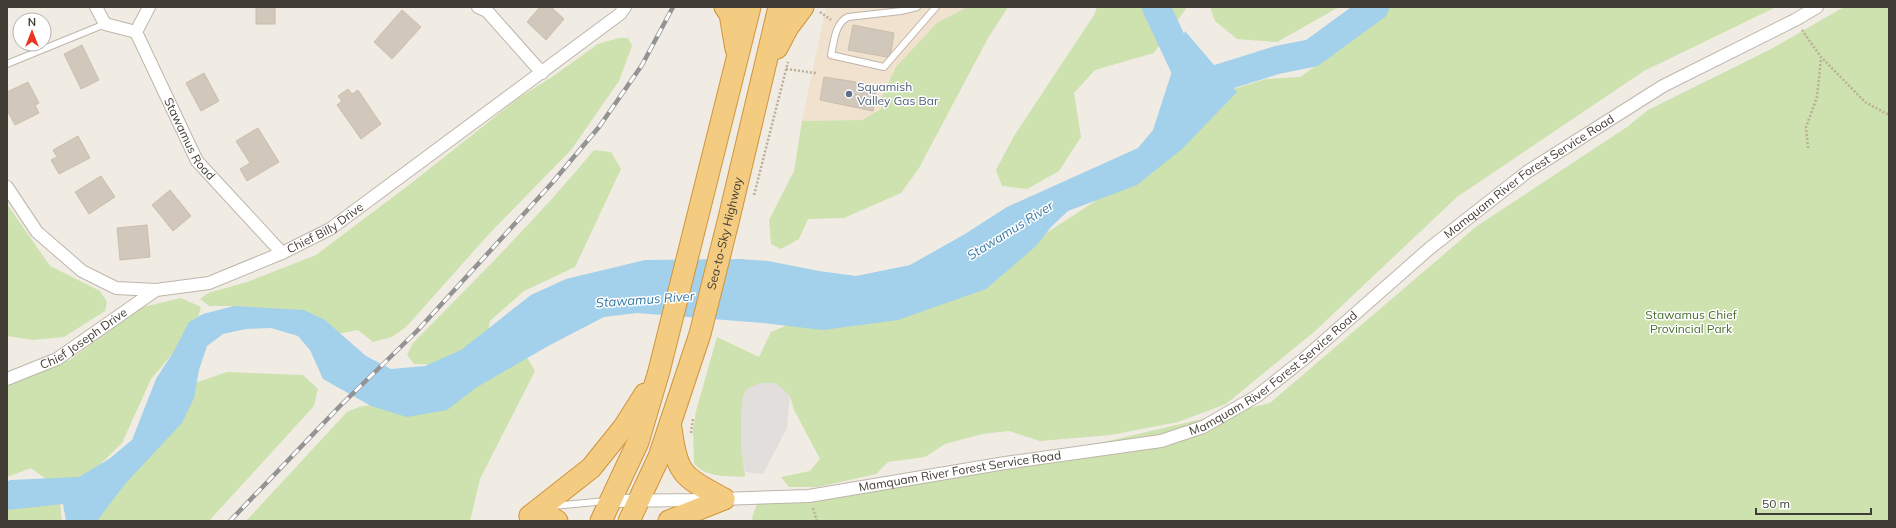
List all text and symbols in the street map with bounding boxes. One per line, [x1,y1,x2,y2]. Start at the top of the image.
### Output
north arrow [12,12,52,52]
text: N [28,15,36,29]
place label: Squamish Valley Gas Bar [857,79,939,108]
marker: Squamish Valley Gas Bar [844,89,854,99]
street label: Stawamus Road [161,95,219,183]
street label: Mamquam River Forest Service Road [1441,111,1617,241]
street label: Sea-to-Sky Highway [703,175,746,291]
water label: Stawamus River [964,196,1057,263]
street label: Chief Billy Drive [284,199,366,256]
water label: Stawamus River [595,287,696,310]
street label: Chief Joseph Drive [38,304,130,372]
park label: Stawamus Chief Provincial Park [1645,307,1738,336]
street label: Mamquam River Forest Service Road [1187,308,1360,438]
street label: Mamquam River Forest Service Road [857,447,1062,495]
scale bar [1756,490,1871,516]
text: 50 m [1762,496,1790,511]

